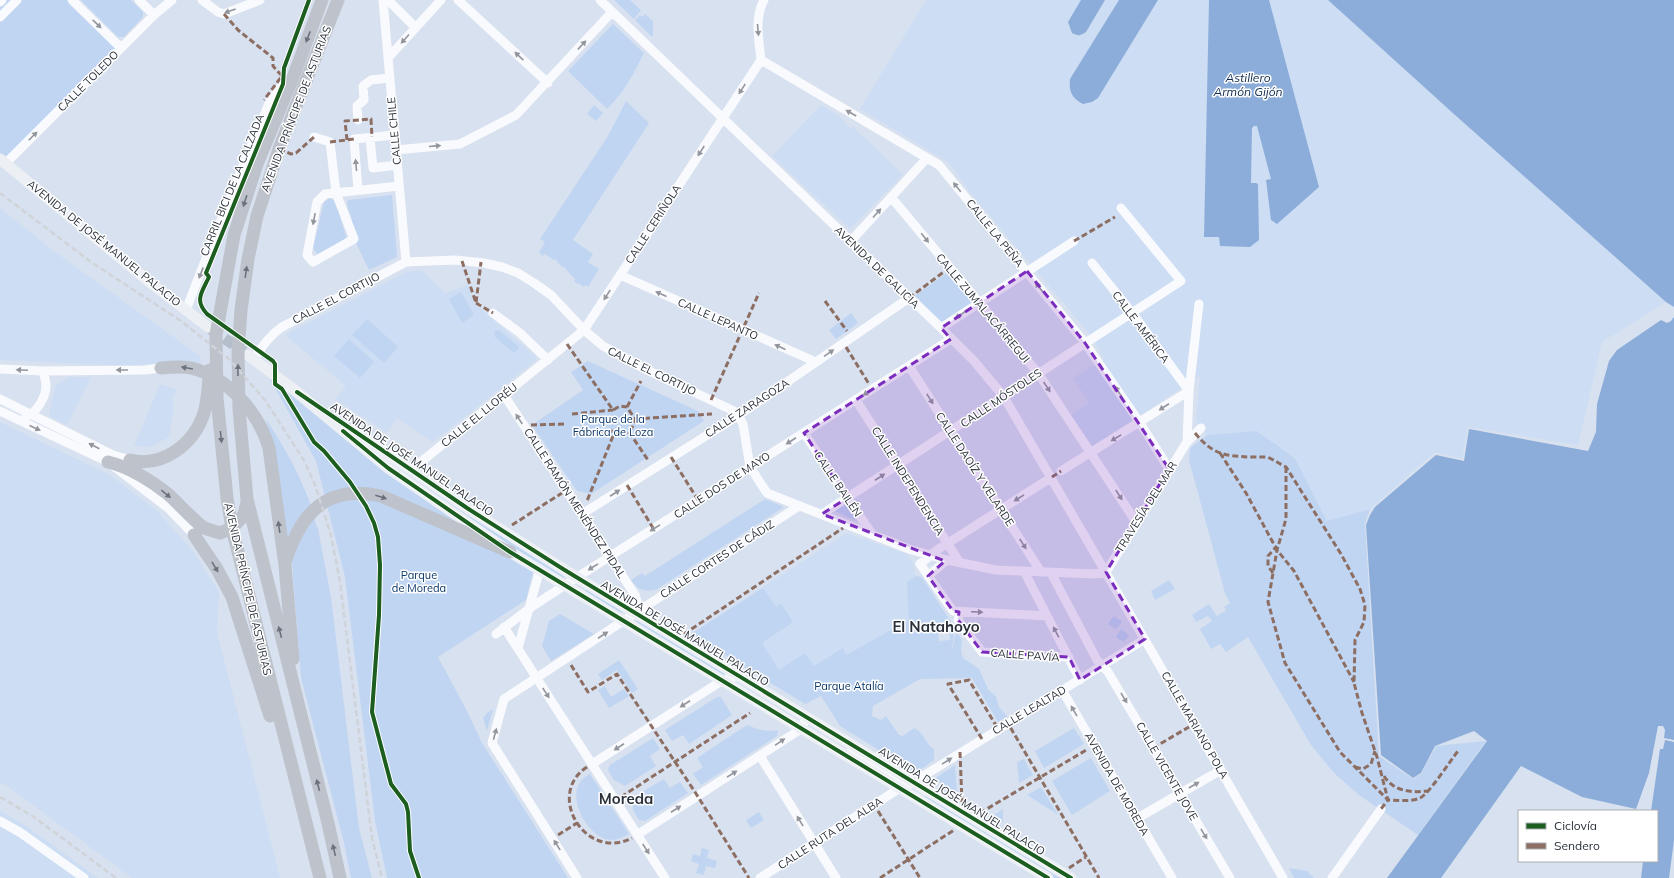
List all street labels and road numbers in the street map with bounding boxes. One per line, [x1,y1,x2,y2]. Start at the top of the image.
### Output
street label: AVENIDA PRÍNCIPE DE ASTURIAS [258,24,334,194]
street label: CALLE TOLEDO [55,48,121,114]
street label: CALLE CHILE [384,97,404,165]
street label: CARRIL BICI DE LA CALZADA [197,112,267,258]
street label: AVENIDA DE JOSÉ MANUEL PALACIO [24,177,184,309]
street label: CALLE CERIÑOLA [622,182,684,266]
street label: CALLE LA PEÑA [963,196,1027,270]
street label: AVENIDA DE GALICIA [832,223,922,311]
street label: CALLE ZUMALACÁRREGUI [933,250,1033,366]
street label: CALLE EL CORTIJO [290,269,382,327]
street label: CALLE AMÉRICA [1109,288,1173,366]
street label: CALLE LEPANTO [676,295,760,343]
street label: CALLE EL CORTIJO [605,343,699,399]
street label: CALLE MÓSTOLES [958,365,1045,430]
street label: CALLE ZARAGOZA [702,376,792,440]
street label: CALLE EL LLORÉU [438,380,520,450]
street label: AVENIDA DE JOSÉ MANUEL PALACIO [328,399,496,519]
street label: CALLE DAOÍZ Y VELARDE [933,409,1017,529]
street label: CALLE INDEPENDENCIA [869,424,947,538]
street label: CALLE RAMÓN MENÉNDEZ PIDAL [521,425,629,581]
street label: CALLE DOS DE MAYO [671,449,773,521]
street label: CALLE BAILÉN [811,449,865,519]
street label: TRAVESÍA DEL MAR [1112,458,1180,555]
street label: AVENIDA PRÍNCIPE DE ASTURIAS [221,501,275,677]
street label: CALLE CORTES DE CÁDIZ [657,517,777,601]
street label: AVENIDA DE JOSÉ MANUEL PALACIO [598,577,772,689]
street label: CALLE PAVÍA [990,646,1060,664]
street label: CALLE MARIANO POLA [1158,669,1232,781]
street label: CALLE LEALTAD [989,682,1069,738]
street label: CALLE VICENTE JOVE [1133,719,1201,823]
street label: AVENIDA DE MOREDA [1082,730,1152,838]
street label: AVENIDA DE JOSÉ MANUEL PALACIO [876,744,1048,858]
street label: CALLE RUTA DEL ALBA [775,794,885,872]

